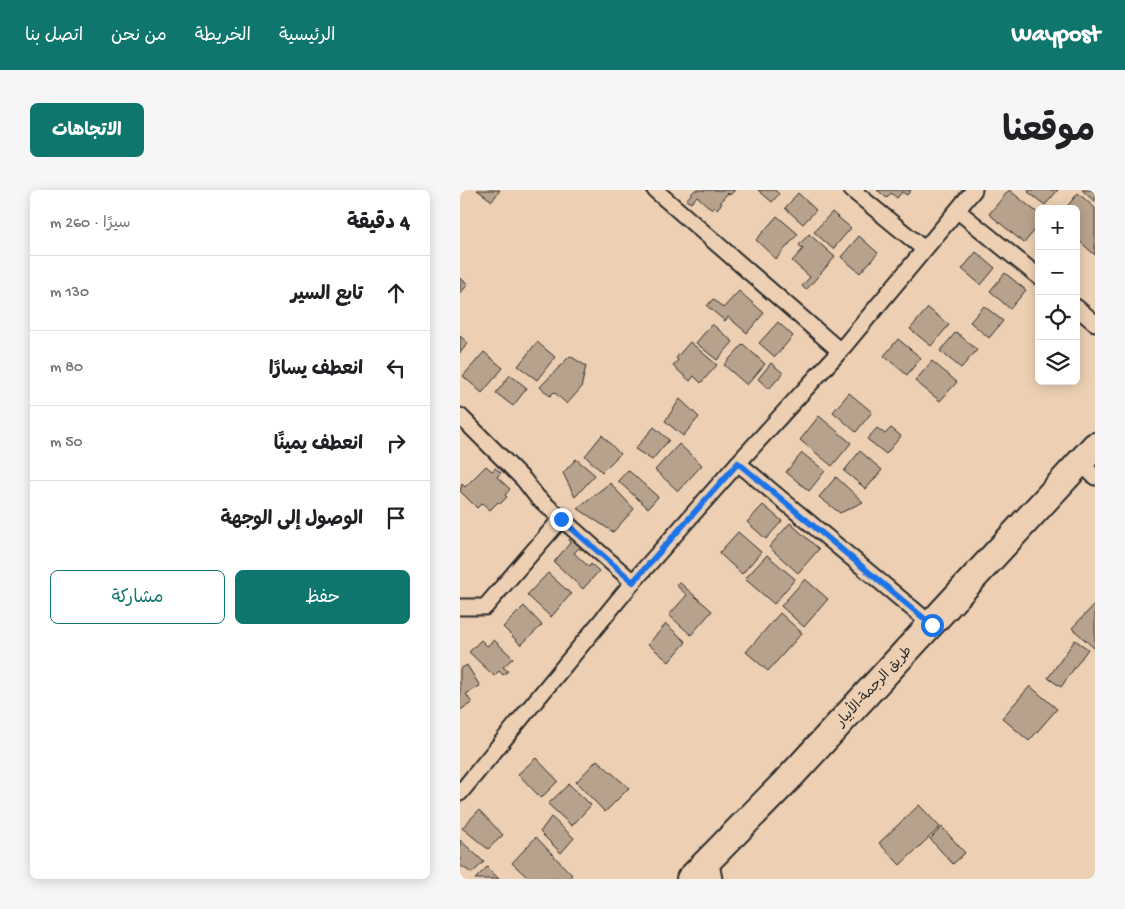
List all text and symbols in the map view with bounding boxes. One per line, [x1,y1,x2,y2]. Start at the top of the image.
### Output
text: Waypost [1012,21,1100,50]
text: اتصل بنا [25,26,83,47]
text: من نحن [111,26,167,47]
text: الخريطة [195,26,251,47]
text: الرئيسية [279,26,335,47]
button: الاتجاهات [30,103,144,157]
text: موقعنا [1002,113,1095,154]
map controls [1035,205,1080,385]
button: + [1035,205,1080,250]
text: 4 دقيقة [347,212,410,237]
text: سيرًا · 260 m [50,215,131,234]
button: − [1035,250,1080,295]
icon: ahead [382,279,410,307]
text: 130 m [50,284,89,303]
text: تابع السير [291,284,363,307]
button: locate [1035,295,1080,340]
button: layers [1035,340,1080,385]
icon: left [382,354,410,382]
text: 80 m [50,359,83,378]
text: انعطف يسارًا [269,359,363,382]
icon: right [382,429,410,457]
text: 50 m [50,434,83,453]
text: انعطف يمينًا [274,434,363,457]
icon: arrive [382,504,410,532]
route end [550,508,573,531]
text: الوصول إلى الوجهة [220,509,363,532]
button: مشاركة [50,570,225,624]
button: حفظ [235,570,410,624]
route start [921,614,944,637]
street label: طريق الرجمة-الأبيار [831,641,917,731]

